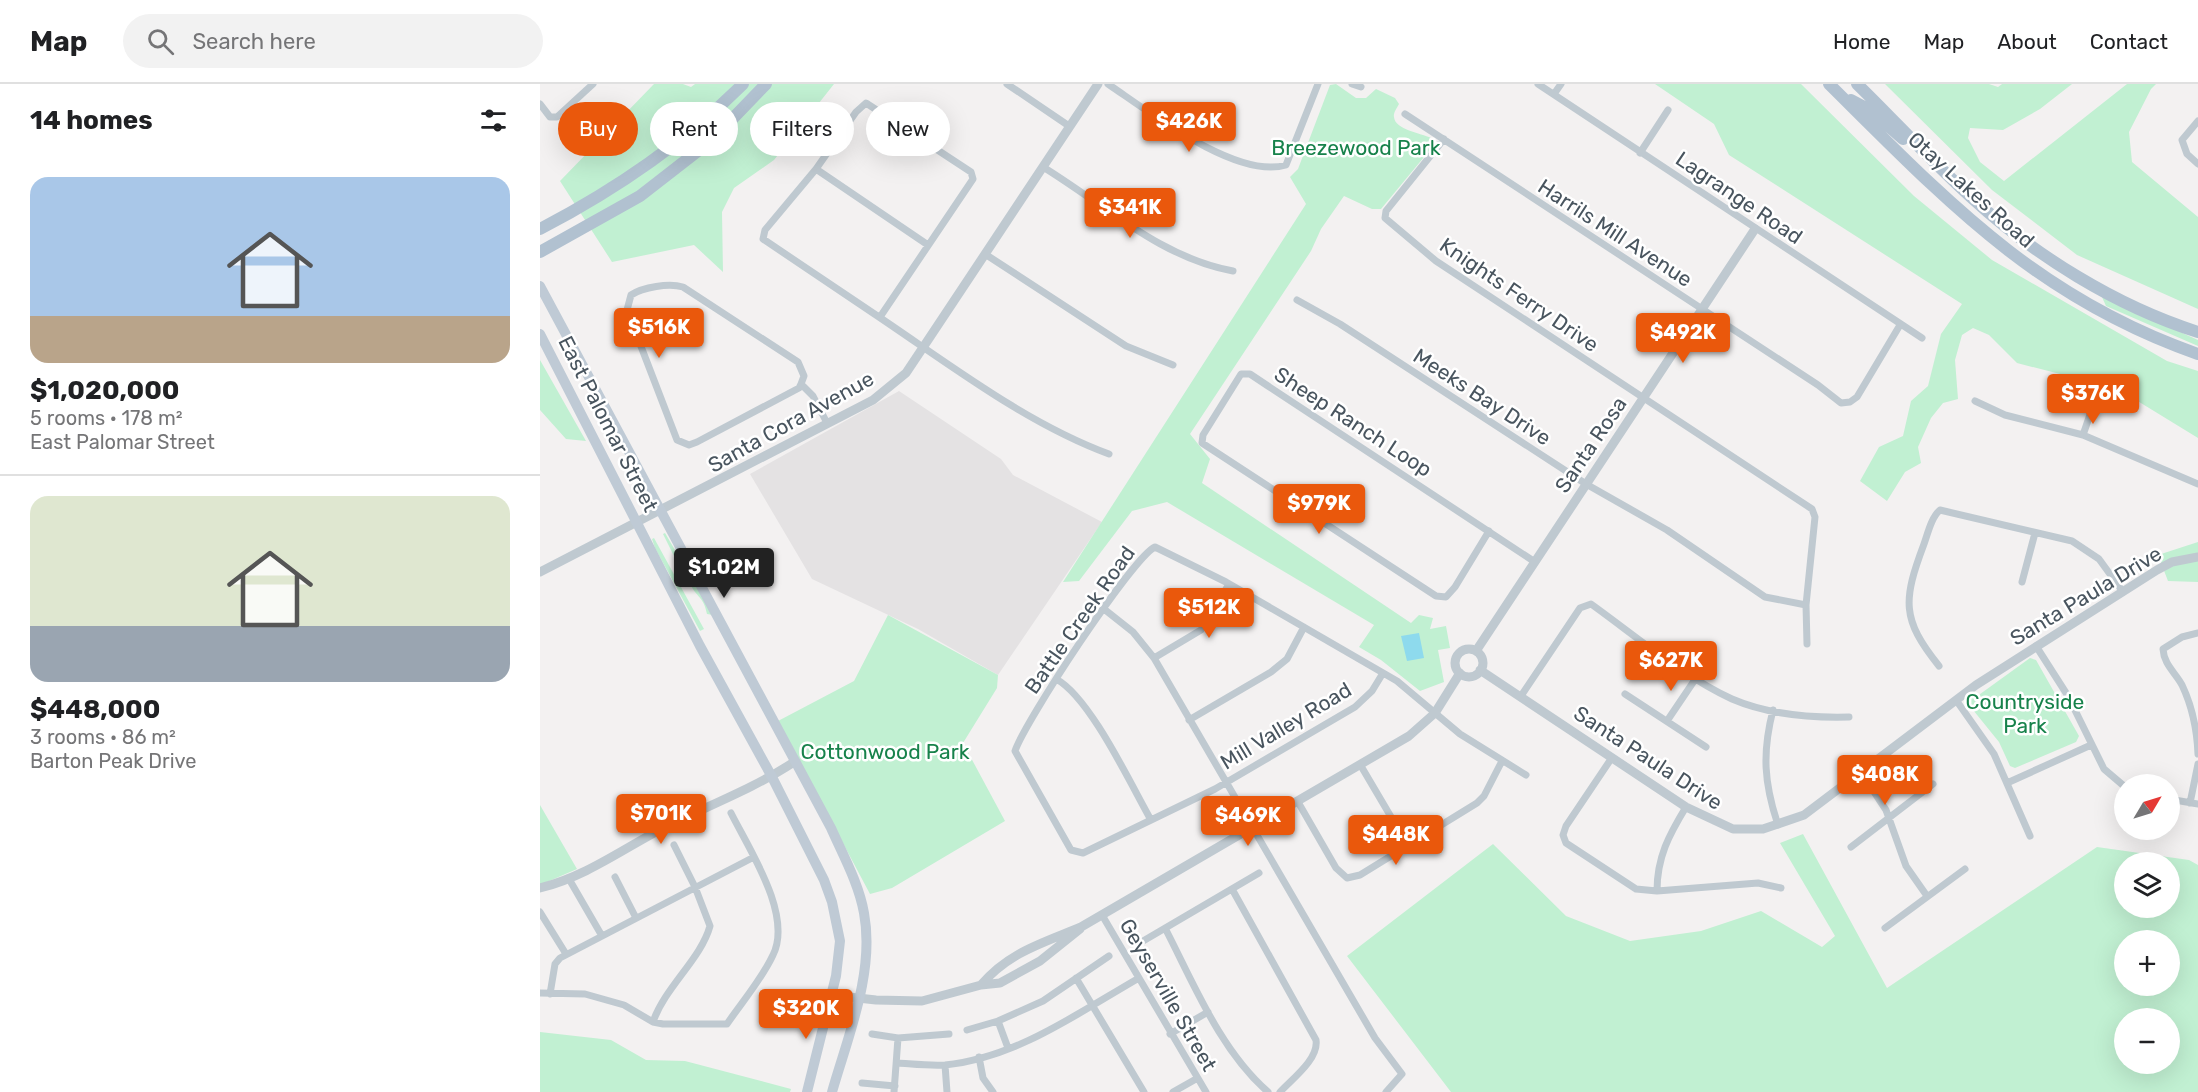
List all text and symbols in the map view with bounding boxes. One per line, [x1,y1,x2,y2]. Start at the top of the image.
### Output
search box [123,14,543,68]
text: Map [30,25,87,58]
icon: search [144,25,177,58]
text: Search here [192,28,316,55]
text: Home [1833,29,1890,54]
text: Map [1923,29,1964,54]
text: About [1997,29,2057,54]
text: Contact [2090,29,2168,54]
chip: Buy [558,102,638,156]
chip: Rent [650,102,738,156]
chip: Filters [750,102,854,156]
chip: New [866,102,950,156]
pin: $426K [1147,102,1231,153]
icon: filters [477,104,510,137]
text: 14 homes [30,105,153,136]
text: $426K [1156,109,1222,133]
street label: Otay Lakes Road [1903,126,2040,253]
park label: Breezewood Park [1271,135,1441,160]
street label: Lagrange Road [1671,146,1807,249]
street label: Harrils Mill Avenue [1534,173,1697,292]
pin: $341K [1088,188,1172,239]
text: $341K [1099,195,1161,219]
icon: home [216,216,324,324]
street label: Knights Ferry Drive [1435,232,1603,357]
pin: $516K [617,308,701,359]
pin: $492K [1641,313,1725,364]
text: $516K [628,315,690,339]
text: $492K [1650,320,1716,344]
street label: East Palomar Street [553,332,664,516]
street label: Meeks Bay Drive [1409,343,1556,450]
street label: Sheep Ranch Loop [1270,361,1437,482]
street label: Santa Cora Avenue [703,366,878,478]
pin: $376K [2051,374,2135,425]
text: $1,020,000 [30,375,180,406]
text: $376K [2061,381,2125,405]
street label: Santa Rosa [1549,392,1632,497]
text: 5 rooms · 178 m² [30,406,183,430]
text: East Palomar Street [30,430,215,454]
pin: $979K [1277,484,1361,535]
text: $979K [1287,491,1351,515]
icon: home [216,535,324,643]
street label: Battle Creek Road [1019,541,1140,698]
street label: Santa Paula Drive [2006,541,2166,651]
pin: $1.02M [675,548,773,599]
text: $1.02M [688,555,760,579]
pin: $512K [1167,588,1251,639]
text: $512K [1178,595,1240,619]
pin: $627K [1629,641,1713,692]
text: $627K [1639,648,1703,672]
street label: Mill Valley Road [1216,677,1356,774]
park label: Countryside Park [1966,689,2084,738]
text: $448,000 [30,694,160,725]
street label: Santa Paula Drive [1569,700,1727,815]
text: 3 rooms · 86 m² [30,725,176,749]
park label: Cottonwood Park [801,739,970,764]
text: Barton Peak Drive [30,749,196,773]
pin: $408K [1843,755,1927,806]
text: $408K [1851,762,1919,786]
north arrow [2114,774,2180,840]
map controls [2114,774,2180,1074]
pin: $701K [619,794,703,845]
pin: $469K [1206,796,1290,847]
text: $701K [630,801,692,825]
text: $469K [1215,803,1281,827]
pin: $448K [1354,815,1438,866]
text: $448K [1362,822,1430,846]
button: layers [2114,852,2180,918]
street label: Geyserville Street [1115,914,1222,1075]
button: + [2114,930,2180,996]
pin: $320K [764,989,848,1040]
text: $320K [773,996,839,1020]
button: − [2114,1008,2180,1074]

